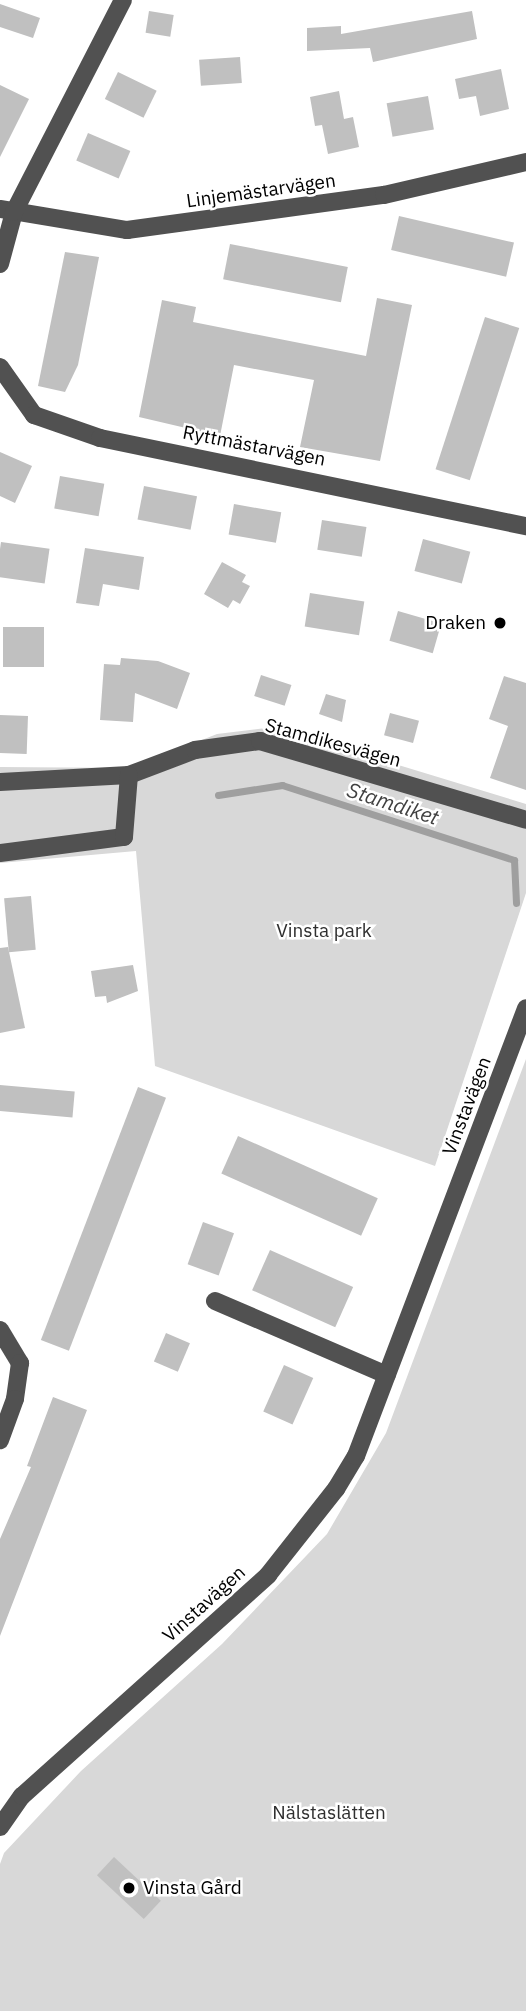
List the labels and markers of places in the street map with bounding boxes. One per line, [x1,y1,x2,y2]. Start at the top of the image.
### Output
place label: Draken [425,612,486,634]
marker: Draken [492,615,508,631]
place label: Vinsta Gård [143,1877,242,1899]
marker: Vinsta Gård [121,1880,137,1896]

